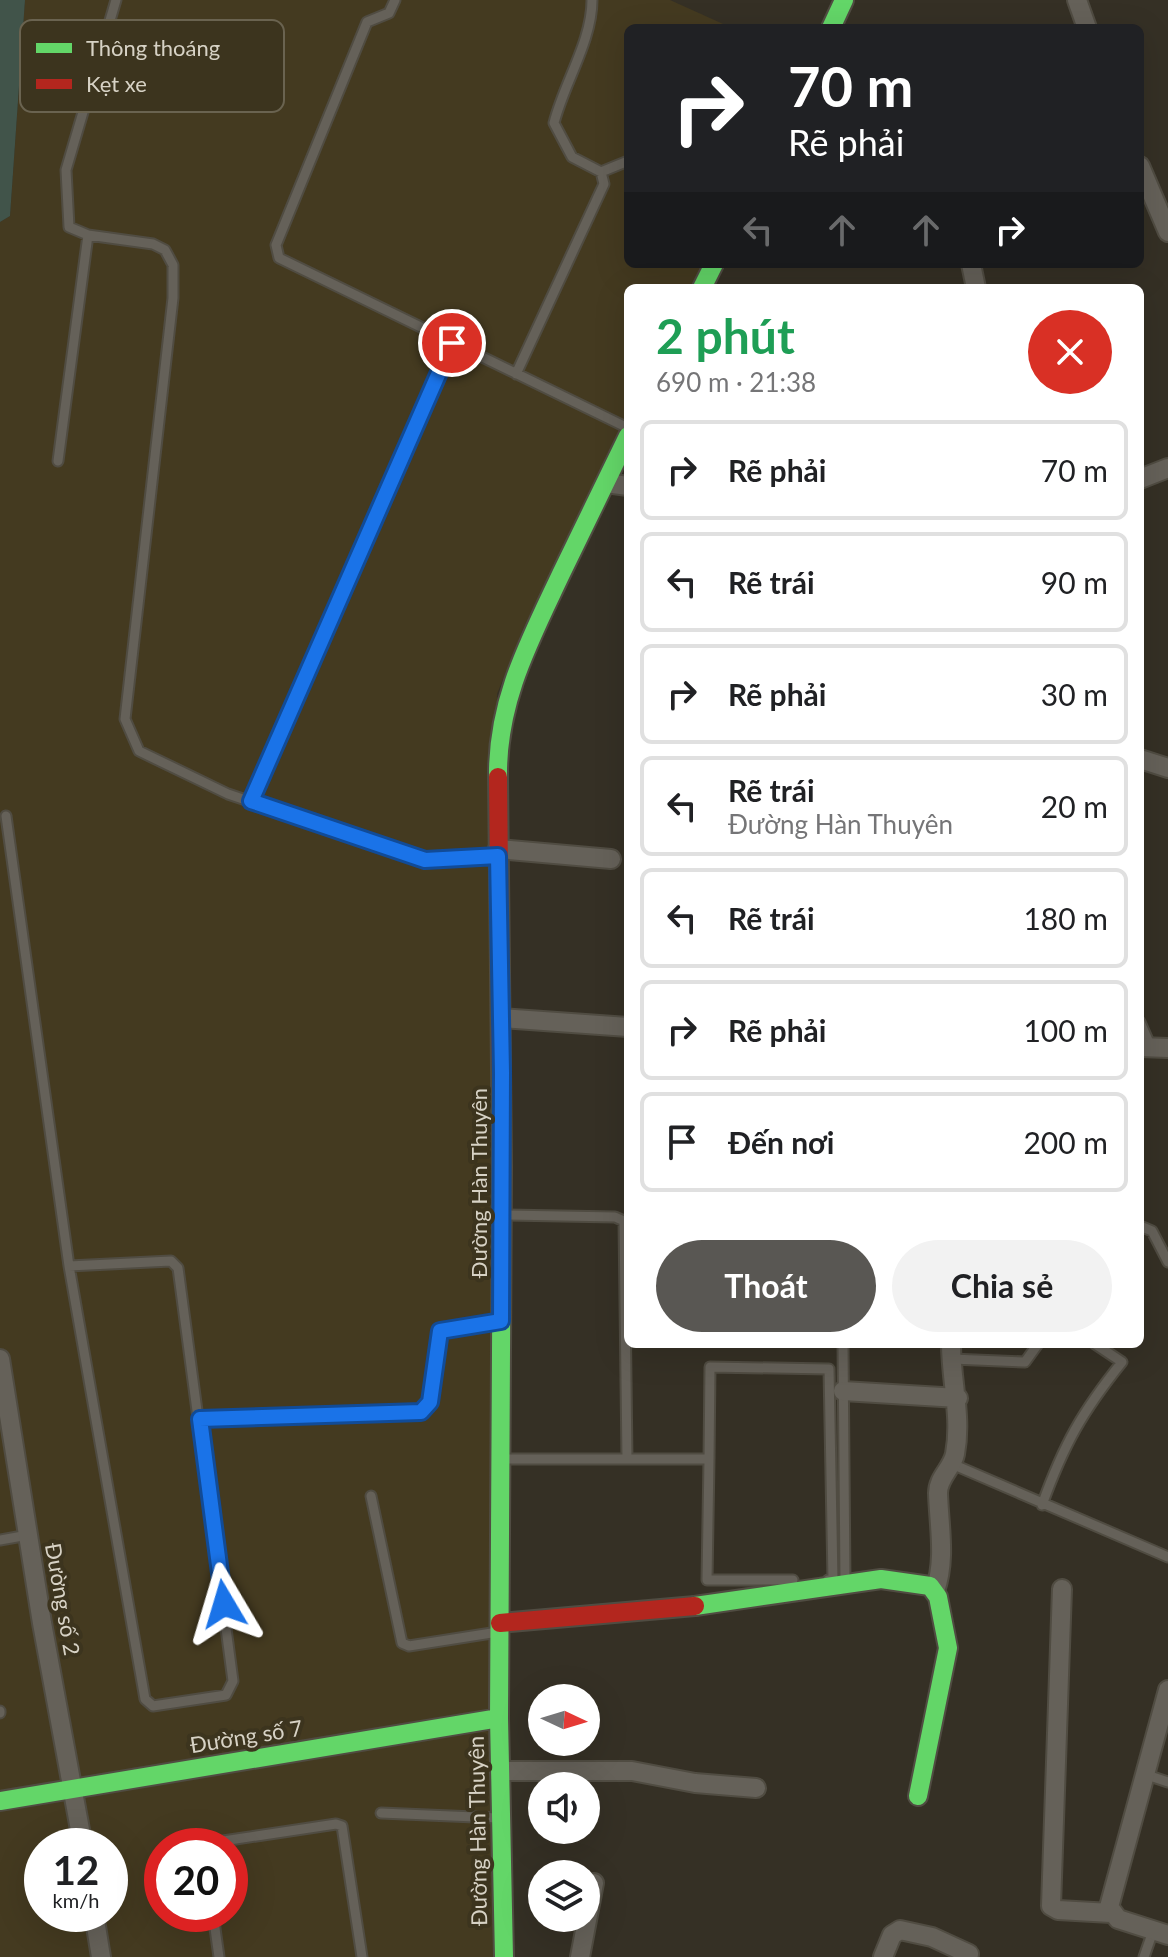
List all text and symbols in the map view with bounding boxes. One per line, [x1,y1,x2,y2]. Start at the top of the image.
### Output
legend [20,20,284,112]
text: Thông thoáng [86,34,220,61]
text: 70 m [788,52,913,119]
icon: right [656,56,760,160]
text: Kẹt xe [86,70,147,97]
text: Rẽ phải [788,120,904,164]
icon: left [736,208,780,252]
icon: ahead [820,208,864,252]
icon: ahead [904,208,948,252]
icon: right [988,208,1032,252]
text: 2 phút [656,307,795,364]
pin [418,309,486,377]
button: close [1028,310,1112,394]
icon: arrive [430,321,474,365]
text: 690 m · 21:38 [656,366,816,398]
icon: right [660,448,704,492]
text: Rẽ phải [728,452,826,488]
text: 70 m [1041,452,1108,488]
icon: left [660,560,704,604]
text: Rẽ trái [728,564,815,600]
text: 90 m [1041,564,1108,600]
icon: right [660,672,704,716]
text: Rẽ phải [728,676,826,712]
text: 30 m [1041,676,1108,712]
text: Rẽ trái [728,772,815,808]
icon: left [660,784,704,828]
text: 20 m [1041,788,1108,824]
text: Đường Hàn Thuyên [728,808,953,840]
icon: left [660,896,704,940]
text: Rẽ trái [728,900,815,936]
text: 180 m [1023,900,1108,936]
icon: right [660,1008,704,1052]
text: Rẽ phải [728,1012,826,1048]
text: 100 m [1023,1012,1108,1048]
street label: Đường Hàn Thuyên [465,1088,492,1278]
icon: arrive [660,1120,704,1164]
text: Đến nơi [728,1124,834,1160]
text: 200 m [1023,1124,1108,1160]
button: Thoát [656,1240,876,1332]
button: Chia sẻ [892,1240,1112,1332]
street label: Đường số 2 [40,1541,86,1657]
position arrow [182,1562,266,1646]
north arrow [528,1684,600,1756]
map controls [528,1684,600,1932]
street label: Đường số 7 [188,1714,304,1758]
street label: Đường Hàn Thuyên [462,1736,492,1926]
button: sound [528,1772,600,1844]
speed limit sign: 20 [144,1828,248,1932]
text: 12 [53,1846,99,1894]
button: layers [528,1860,600,1932]
text: km/h [53,1888,99,1912]

